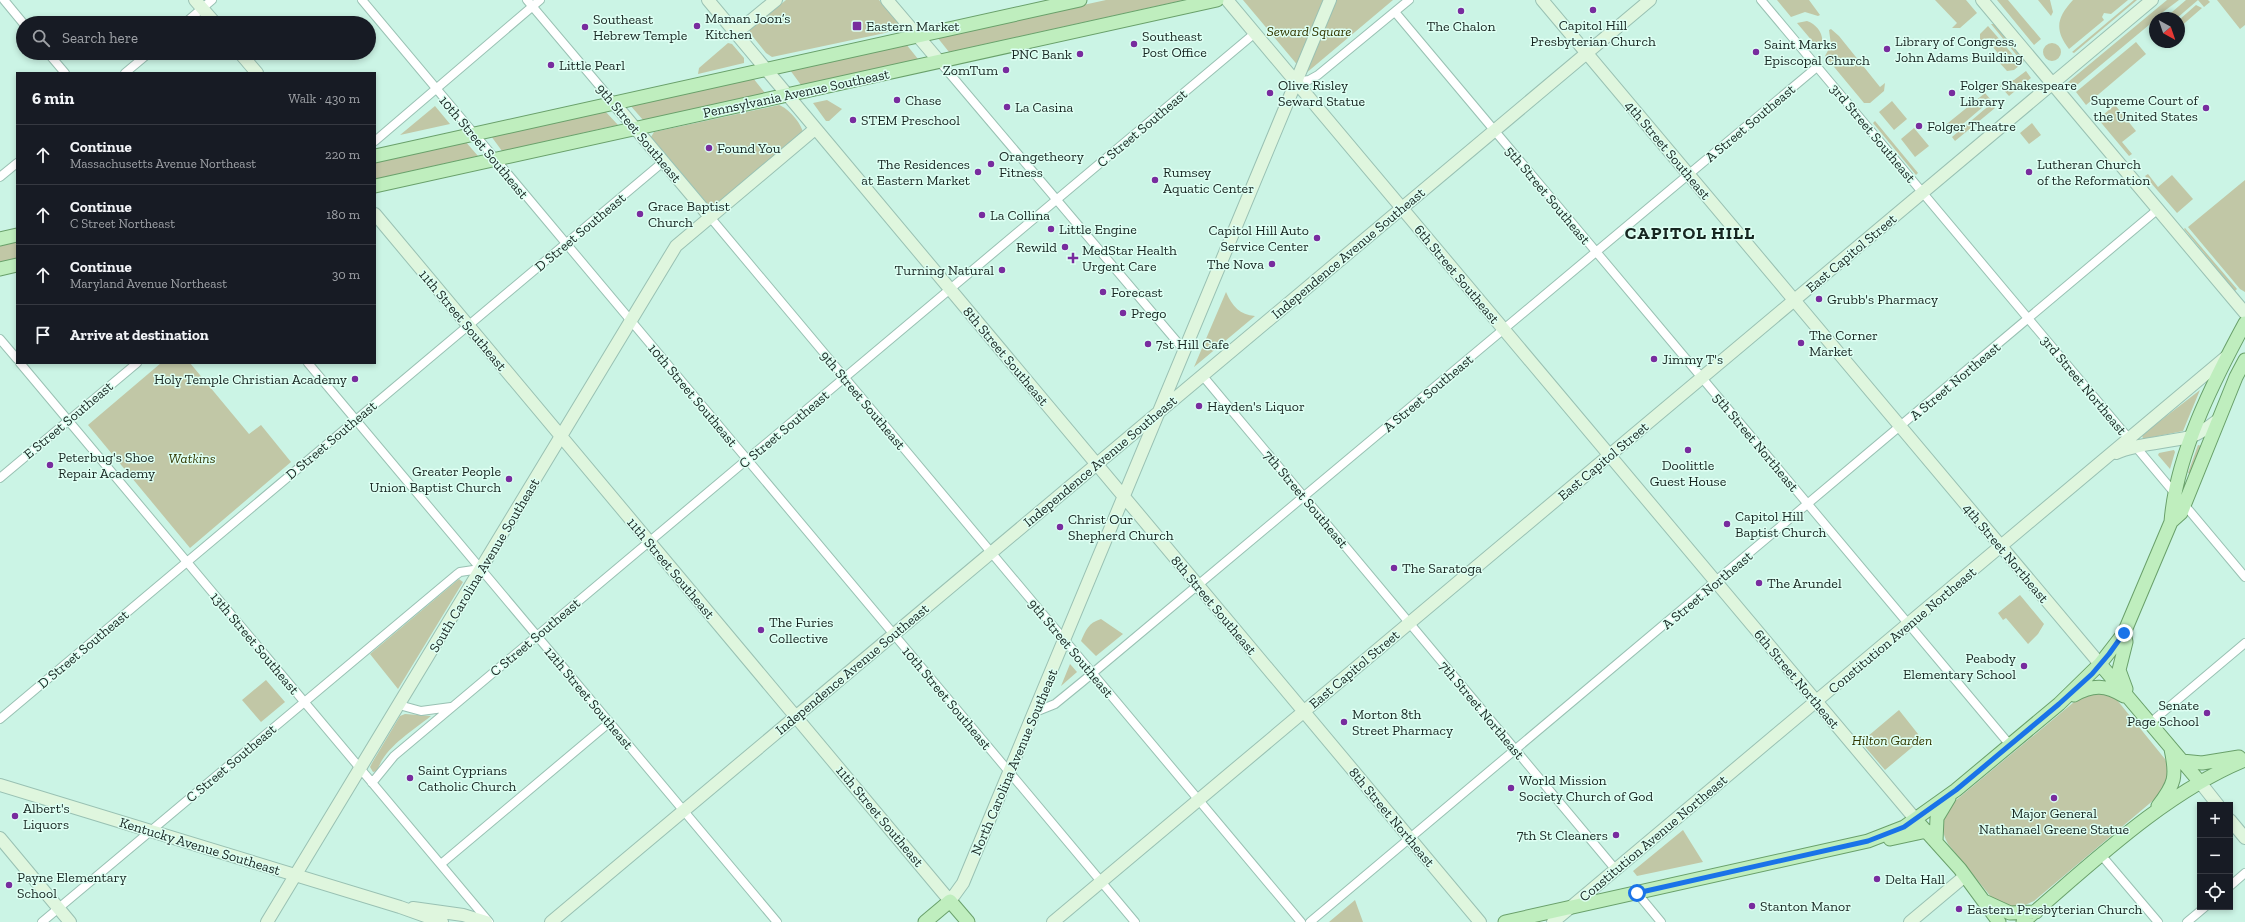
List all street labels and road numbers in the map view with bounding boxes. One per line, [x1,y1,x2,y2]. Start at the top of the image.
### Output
street label: Pennsylvania Avenue Southeast [701,65,892,122]
street label: 9th Street Southeast [592,80,685,187]
street label: A Street Southeast [1702,80,1799,166]
street label: 3rd Street Southeast [1826,80,1919,187]
street label: C Street Southeast [1094,85,1191,171]
street label: 10th Street Southeast [435,92,532,203]
street label: 4th Street Southeast [1621,97,1714,204]
street label: 5th Street Southeast [1501,143,1594,249]
street label: Independence Avenue Southeast [1268,184,1429,323]
street label: D Street Southeast [531,189,630,275]
street label: East Capitol Street [1803,210,1901,296]
street label: 6th Street Southeast [1410,221,1503,328]
street label: 11th Street Southeast [415,266,511,375]
street label: 8th Street Southeast [959,303,1052,410]
street label: 3rd Street Northeast [2037,332,2131,439]
street label: A Street Northeast [1907,338,2005,424]
street label: 10th Street Southeast [644,340,741,451]
street label: 9th Street Southeast [816,347,909,454]
street label: A Street Southeast [1380,350,1477,436]
street label: E Street Southeast [20,377,117,463]
street label: C Street Southeast [736,386,833,472]
street label: 5th Street Northeast [1709,389,1803,496]
street label: Independence Avenue Southeast [1020,392,1181,531]
street label: D Street Southeast [282,397,381,483]
street label: East Capitol Street [1555,418,1653,504]
street label: 7th Street Southeast [1260,447,1352,552]
street label: South Carolina Avenue Southeast [426,474,544,656]
street label: 4th Street Northeast [1959,500,2053,607]
street label: 11th Street Southeast [623,514,719,623]
street label: A Street Northeast [1659,547,1757,633]
street label: 8th Street Southeast [1167,552,1260,659]
street label: Constitution Avenue Northeast [1825,563,1980,697]
street label: 13th Street Southeast [207,589,303,699]
street label: C Street Southeast [487,594,584,680]
street label: 9th Street Southeast [1024,595,1117,702]
street label: Independence Avenue Southeast [772,600,933,739]
street label: D Street Southeast [34,606,133,692]
street label: East Capitol Street [1306,626,1404,712]
street label: 6th Street Northeast [1750,626,1844,733]
street label: 12th Street Southeast [541,643,637,754]
street label: 10th Street Southeast [898,643,995,754]
street label: 7th Street Northeast [1435,658,1528,764]
street label: North Carolina Avenue Southeast [967,666,1062,858]
street label: C Street Southeast [183,720,280,806]
street label: 11th Street Southeast [832,762,928,871]
street label: 8th Street Northeast [1345,764,1439,871]
street label: Constitution Avenue Northeast [1576,771,1731,905]
street label: Kentucky Avenue Southeast [117,814,283,879]

